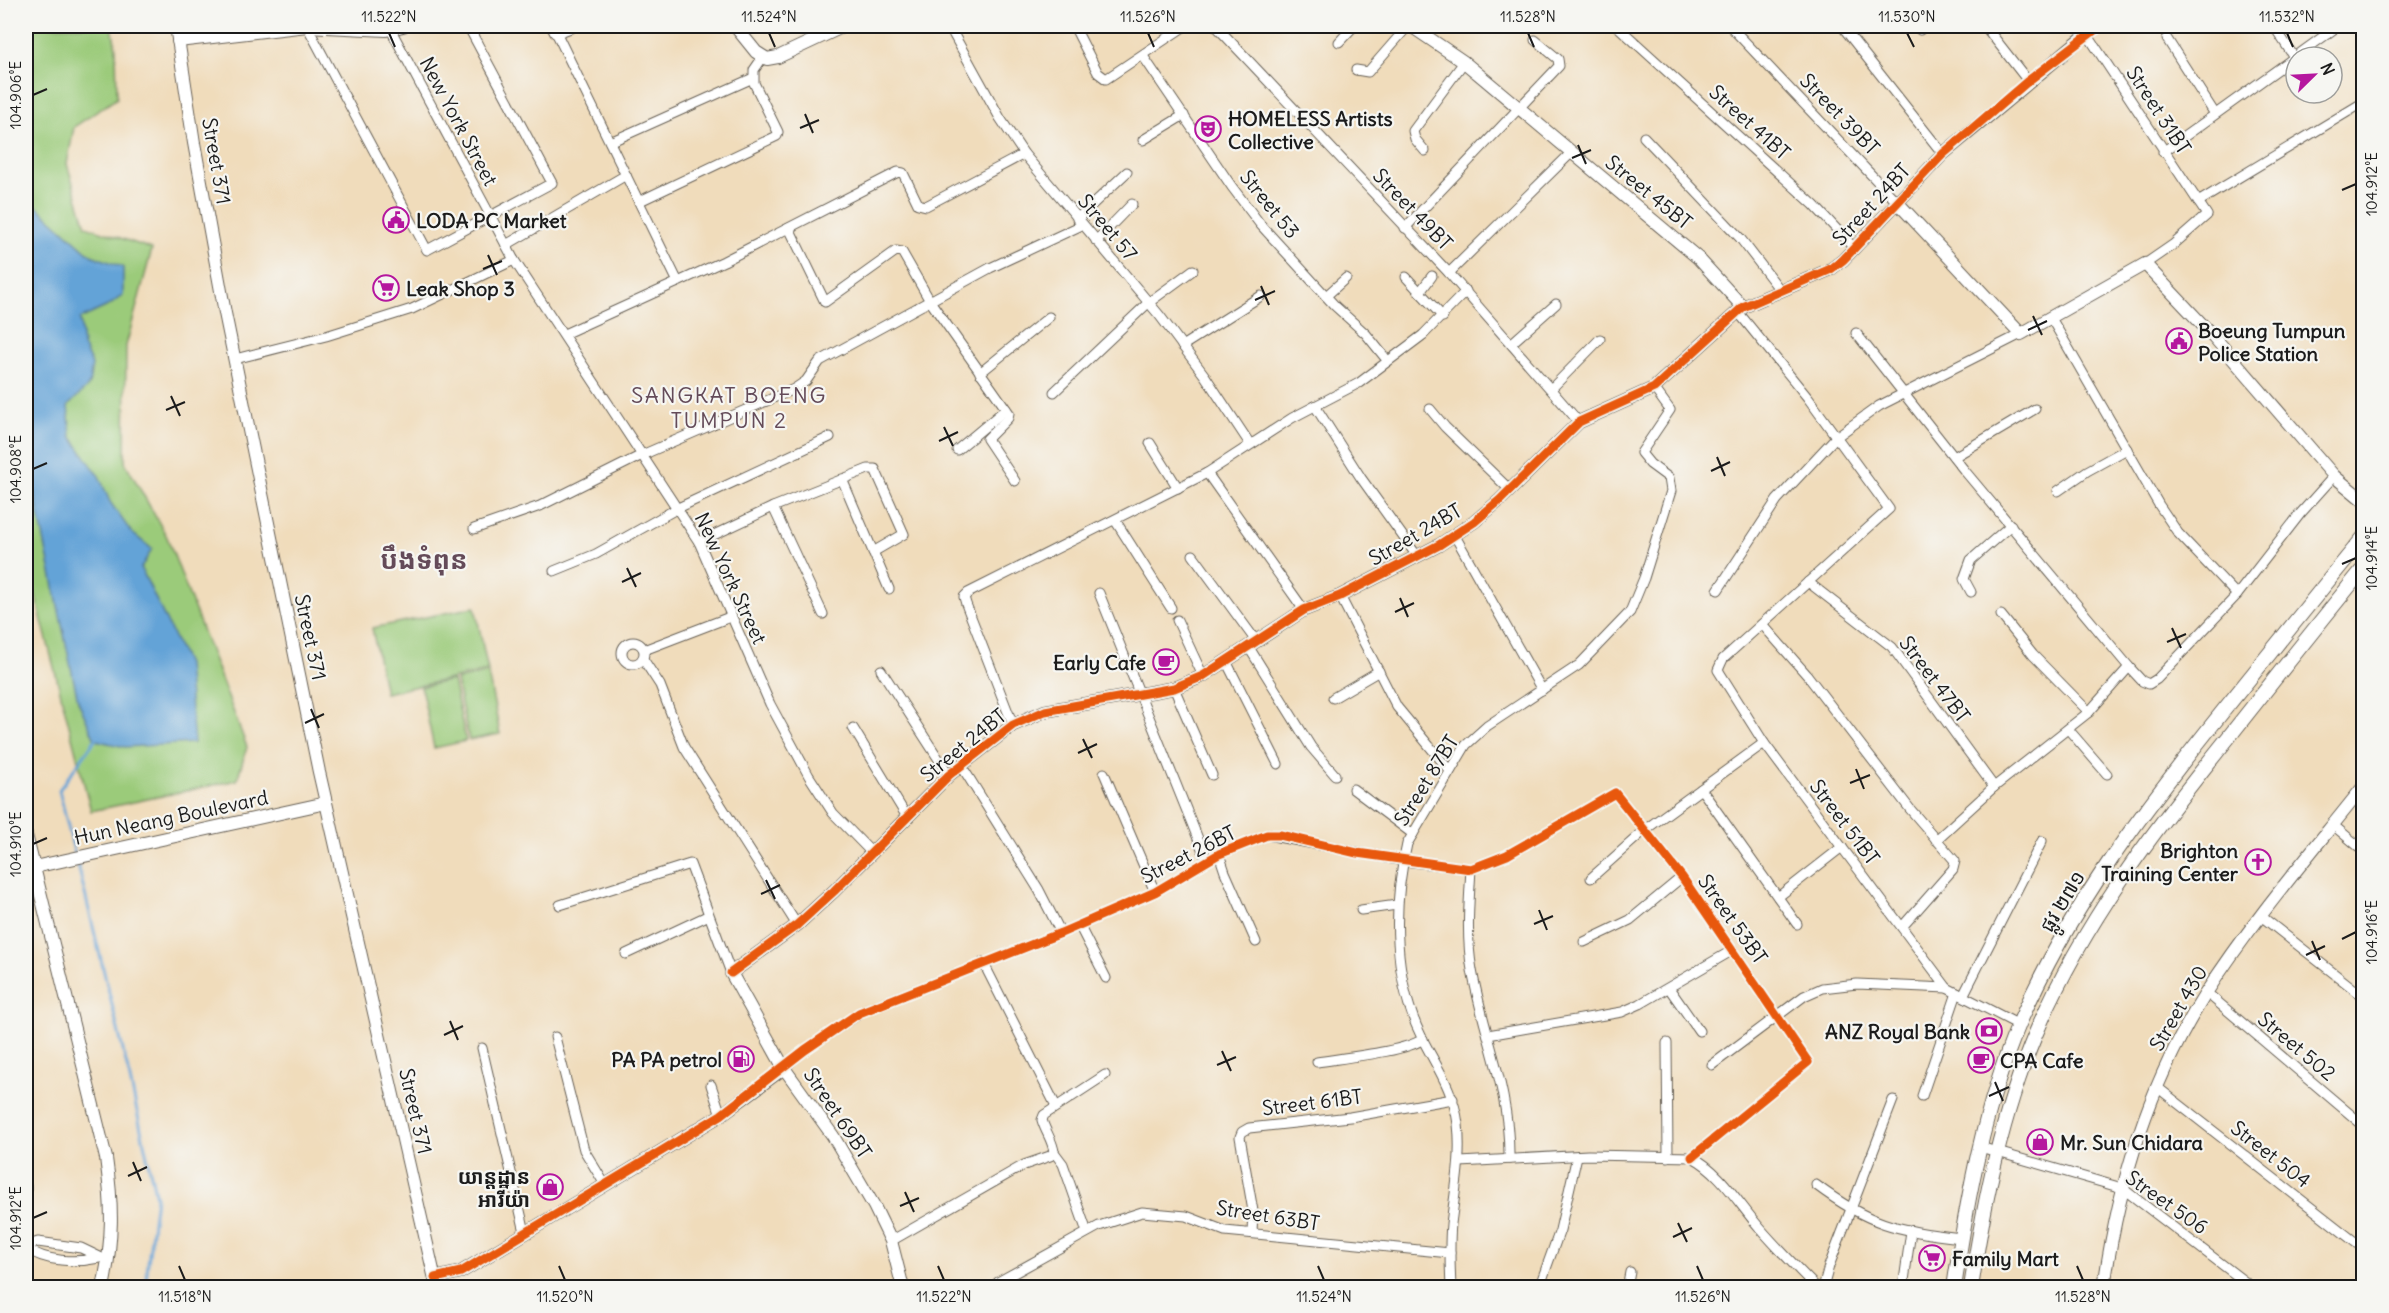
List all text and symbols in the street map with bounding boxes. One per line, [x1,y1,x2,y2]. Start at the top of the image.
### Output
text: 11.522°N [361,7,417,26]
text: 11.524°N [741,7,797,26]
text: 11.526°N [1120,7,1176,26]
text: 11.528°N [1500,7,1556,26]
text: 11.530°N [1878,7,1936,26]
text: 11.532°N [2259,7,2315,26]
north arrow [2284,45,2344,105]
street label: New York Street [415,52,504,190]
text: N [2316,60,2339,78]
text: 104.906°E [6,61,25,129]
street label: Street 31BT [2121,61,2197,159]
street label: Street 39BT [1795,68,1885,160]
street label: Street 41BT [1704,79,1796,165]
place label: HOMELESS Artists Collective [1228,106,1393,154]
theatre icon: HOMELESS Artists Collective [1193,114,1223,144]
street label: Street 371 [197,116,237,206]
street label: Street 45BT [1601,149,1697,235]
text: 104.912°E [2362,152,2381,216]
street label: Street 24BT [1827,158,1915,250]
street label: Street 49BT [1368,163,1458,255]
street label: Street 53 [1235,165,1305,243]
street label: Street 57 [1073,189,1143,266]
public building icon: LODA PC Market [381,205,411,235]
place label: LODA PC Market [416,208,567,233]
supermarket icon: Leak Shop 3 [371,273,401,303]
place label: Leak Shop 3 [406,276,515,301]
place label: Boeung Tumpun Police Station [2198,318,2346,366]
public building icon: Boeung Tumpun Police Station [2164,326,2194,356]
district label: SANGKAT BOENG TUMPUN 2 [631,381,827,434]
text: 104.908°E [6,435,25,503]
street label: Street 24BT [1364,497,1466,571]
street label: New York Street [690,508,773,648]
text: 104.914°E [2362,525,2381,590]
district label: បឹងទំពុន [380,543,468,576]
street label: Street 371 [290,592,332,682]
street label: Street 47BT [1894,631,1976,727]
cafe icon: Early Cafe [1151,647,1181,677]
place label: Early Cafe [1053,650,1146,675]
street label: Street 24BT [915,703,1011,787]
street label: Street 87BT [1388,730,1464,830]
street label: Street 51BT [1805,774,1885,870]
street label: Hun Neang Boulevard [72,784,271,850]
text: 104.910°E [6,811,25,877]
street label: Street 26BT [1136,819,1240,889]
place label: Brighton Training Center [2101,838,2239,886]
church icon: Brighton Training Center [2243,847,2273,877]
street label: ផ្លូវ ២៧១ [2034,866,2096,940]
street label: Street 53BT [1693,869,1773,969]
text: 104.916°E [2362,899,2381,964]
street label: Street 430 [2144,961,2212,1055]
street label: Street 502 [2253,1006,2341,1086]
bank icon: ANZ Royal Bank [1974,1016,2004,1046]
place label: ANZ Royal Bank [1825,1019,1970,1044]
fuel station icon: PA PA petrol [726,1044,756,1074]
cafe icon: CPA Cafe [1966,1045,1996,1075]
place label: PA PA petrol [611,1047,722,1072]
place label: CPA Cafe [2000,1048,2084,1073]
street label: Street 69BT [799,1063,877,1163]
street label: Street 371 [394,1066,438,1156]
street label: Street 61BT [1261,1083,1363,1121]
street label: Street 504 [2226,1115,2316,1193]
shop icon: Mr. Sun Chidara [2025,1127,2055,1157]
place label: Mr. Sun Chidara [2060,1130,2204,1155]
place label: យាន្ដដ្ឋាន អារីយ៉ា [458,1164,530,1212]
street label: Street 506 [2121,1165,2213,1239]
shop icon: យាន្ដដ្ឋាន អារីយ៉ា [535,1172,565,1202]
text: 104.912°E [6,1186,25,1250]
street label: Street 63BT [1215,1195,1321,1235]
supermarket icon: Family Mart [1917,1243,1947,1273]
place label: Family Mart [1952,1246,2059,1271]
text: 11.518°N [158,1287,212,1306]
text: 11.520°N [536,1287,594,1306]
text: 11.522°N [916,1287,972,1306]
text: 11.524°N [1296,1287,1352,1306]
text: 11.526°N [1675,1287,1731,1306]
text: 11.528°N [2055,1287,2111,1306]

